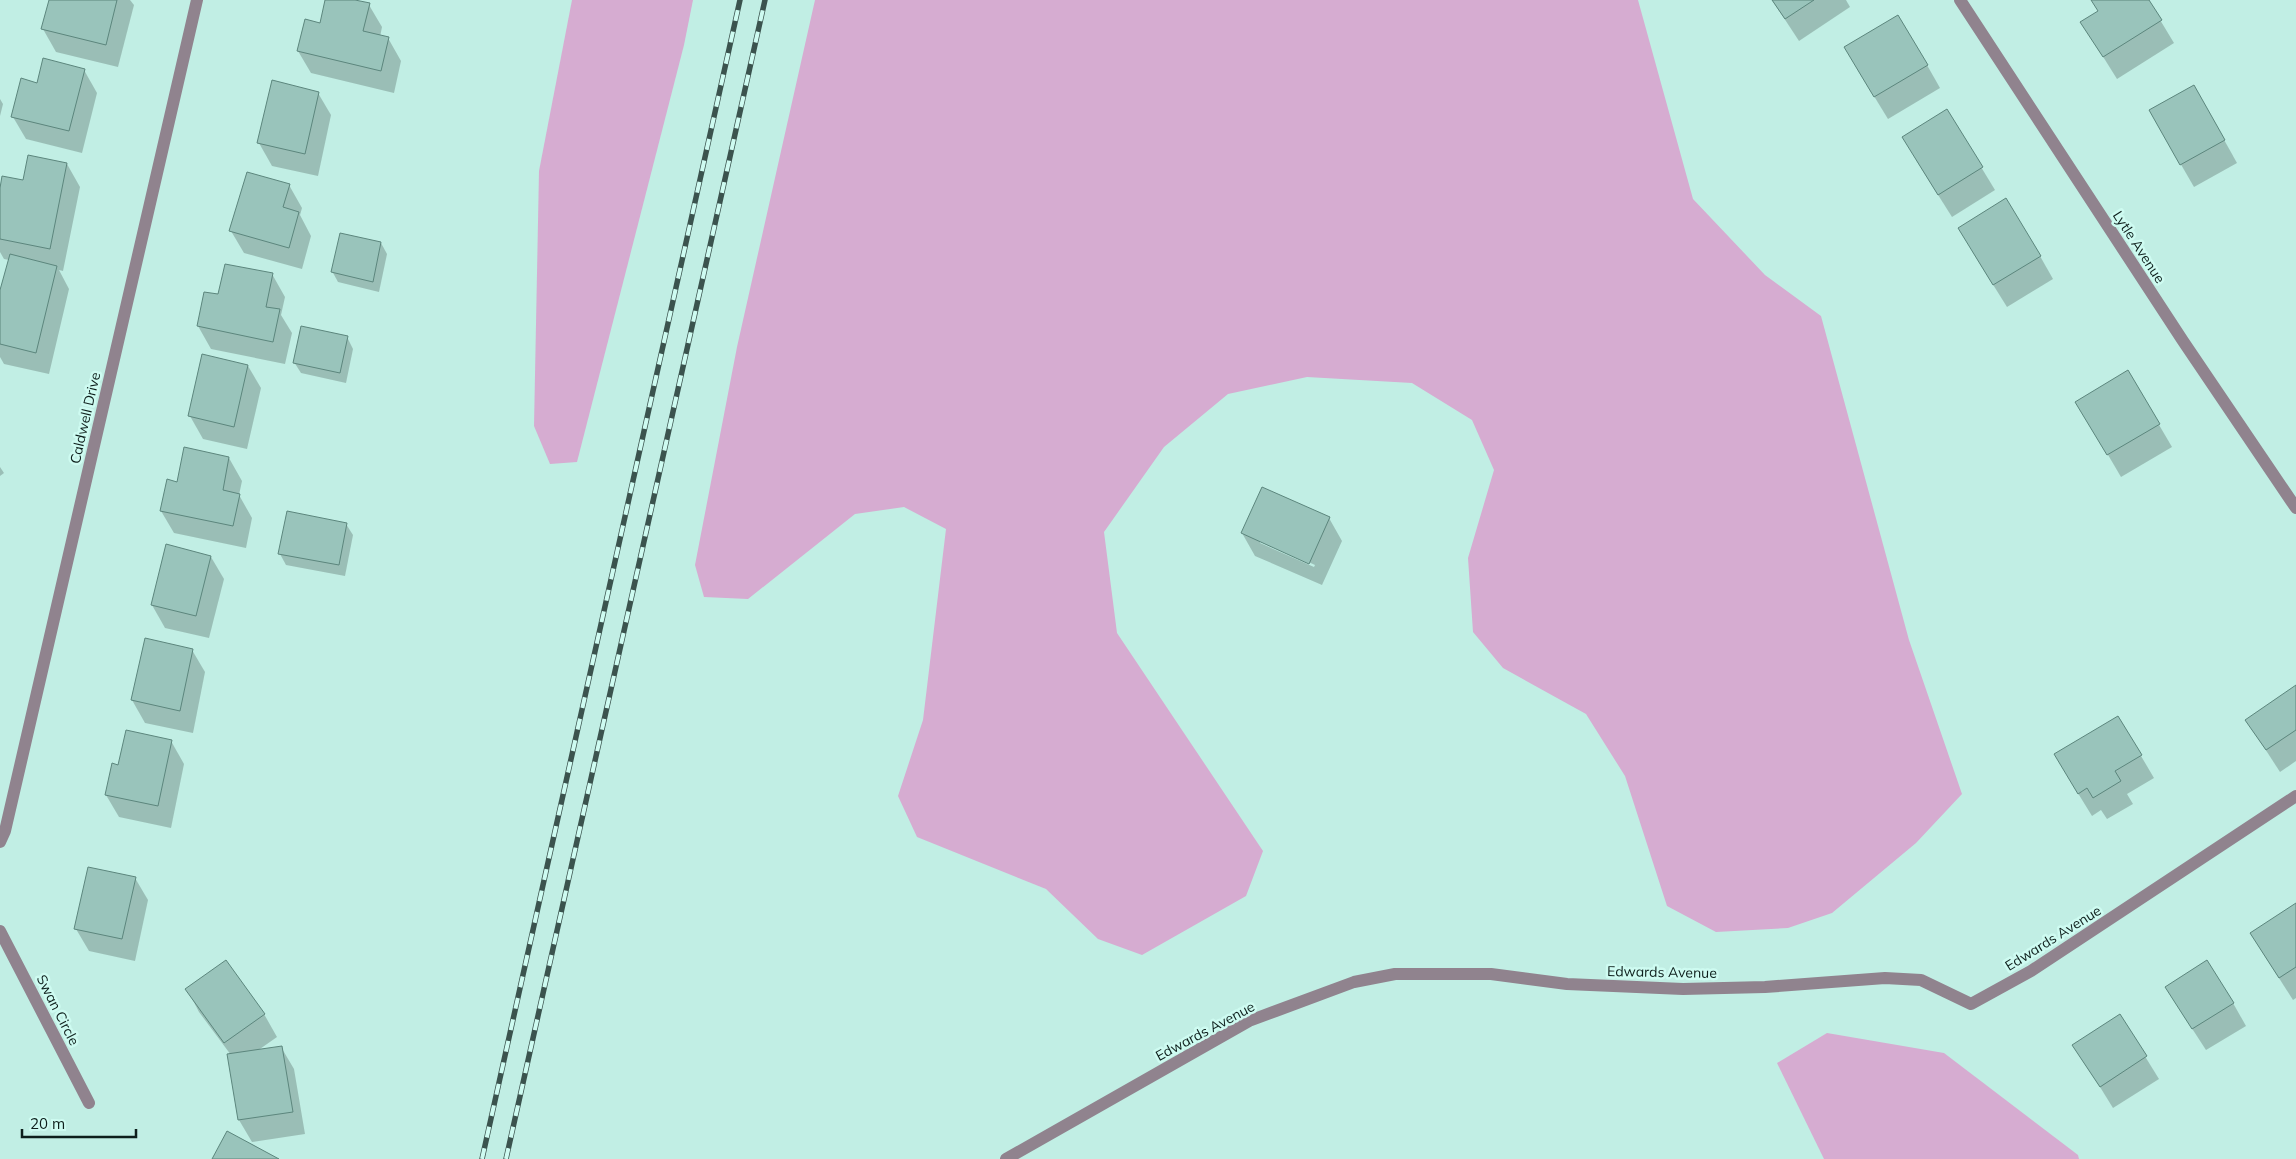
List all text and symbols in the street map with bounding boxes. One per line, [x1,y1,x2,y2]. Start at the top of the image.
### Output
street label: Lytle Avenue [2109,207,2169,287]
street label: Caldwell Drive [66,371,104,465]
street label: Edwards Avenue [2002,901,2104,975]
street label: Edwards Avenue [1607,962,1717,982]
street label: Swan Circle [33,972,83,1048]
street label: Edwards Avenue [1152,997,1258,1065]
scale bar [22,1106,136,1138]
text: 20 m [30,1114,65,1133]

